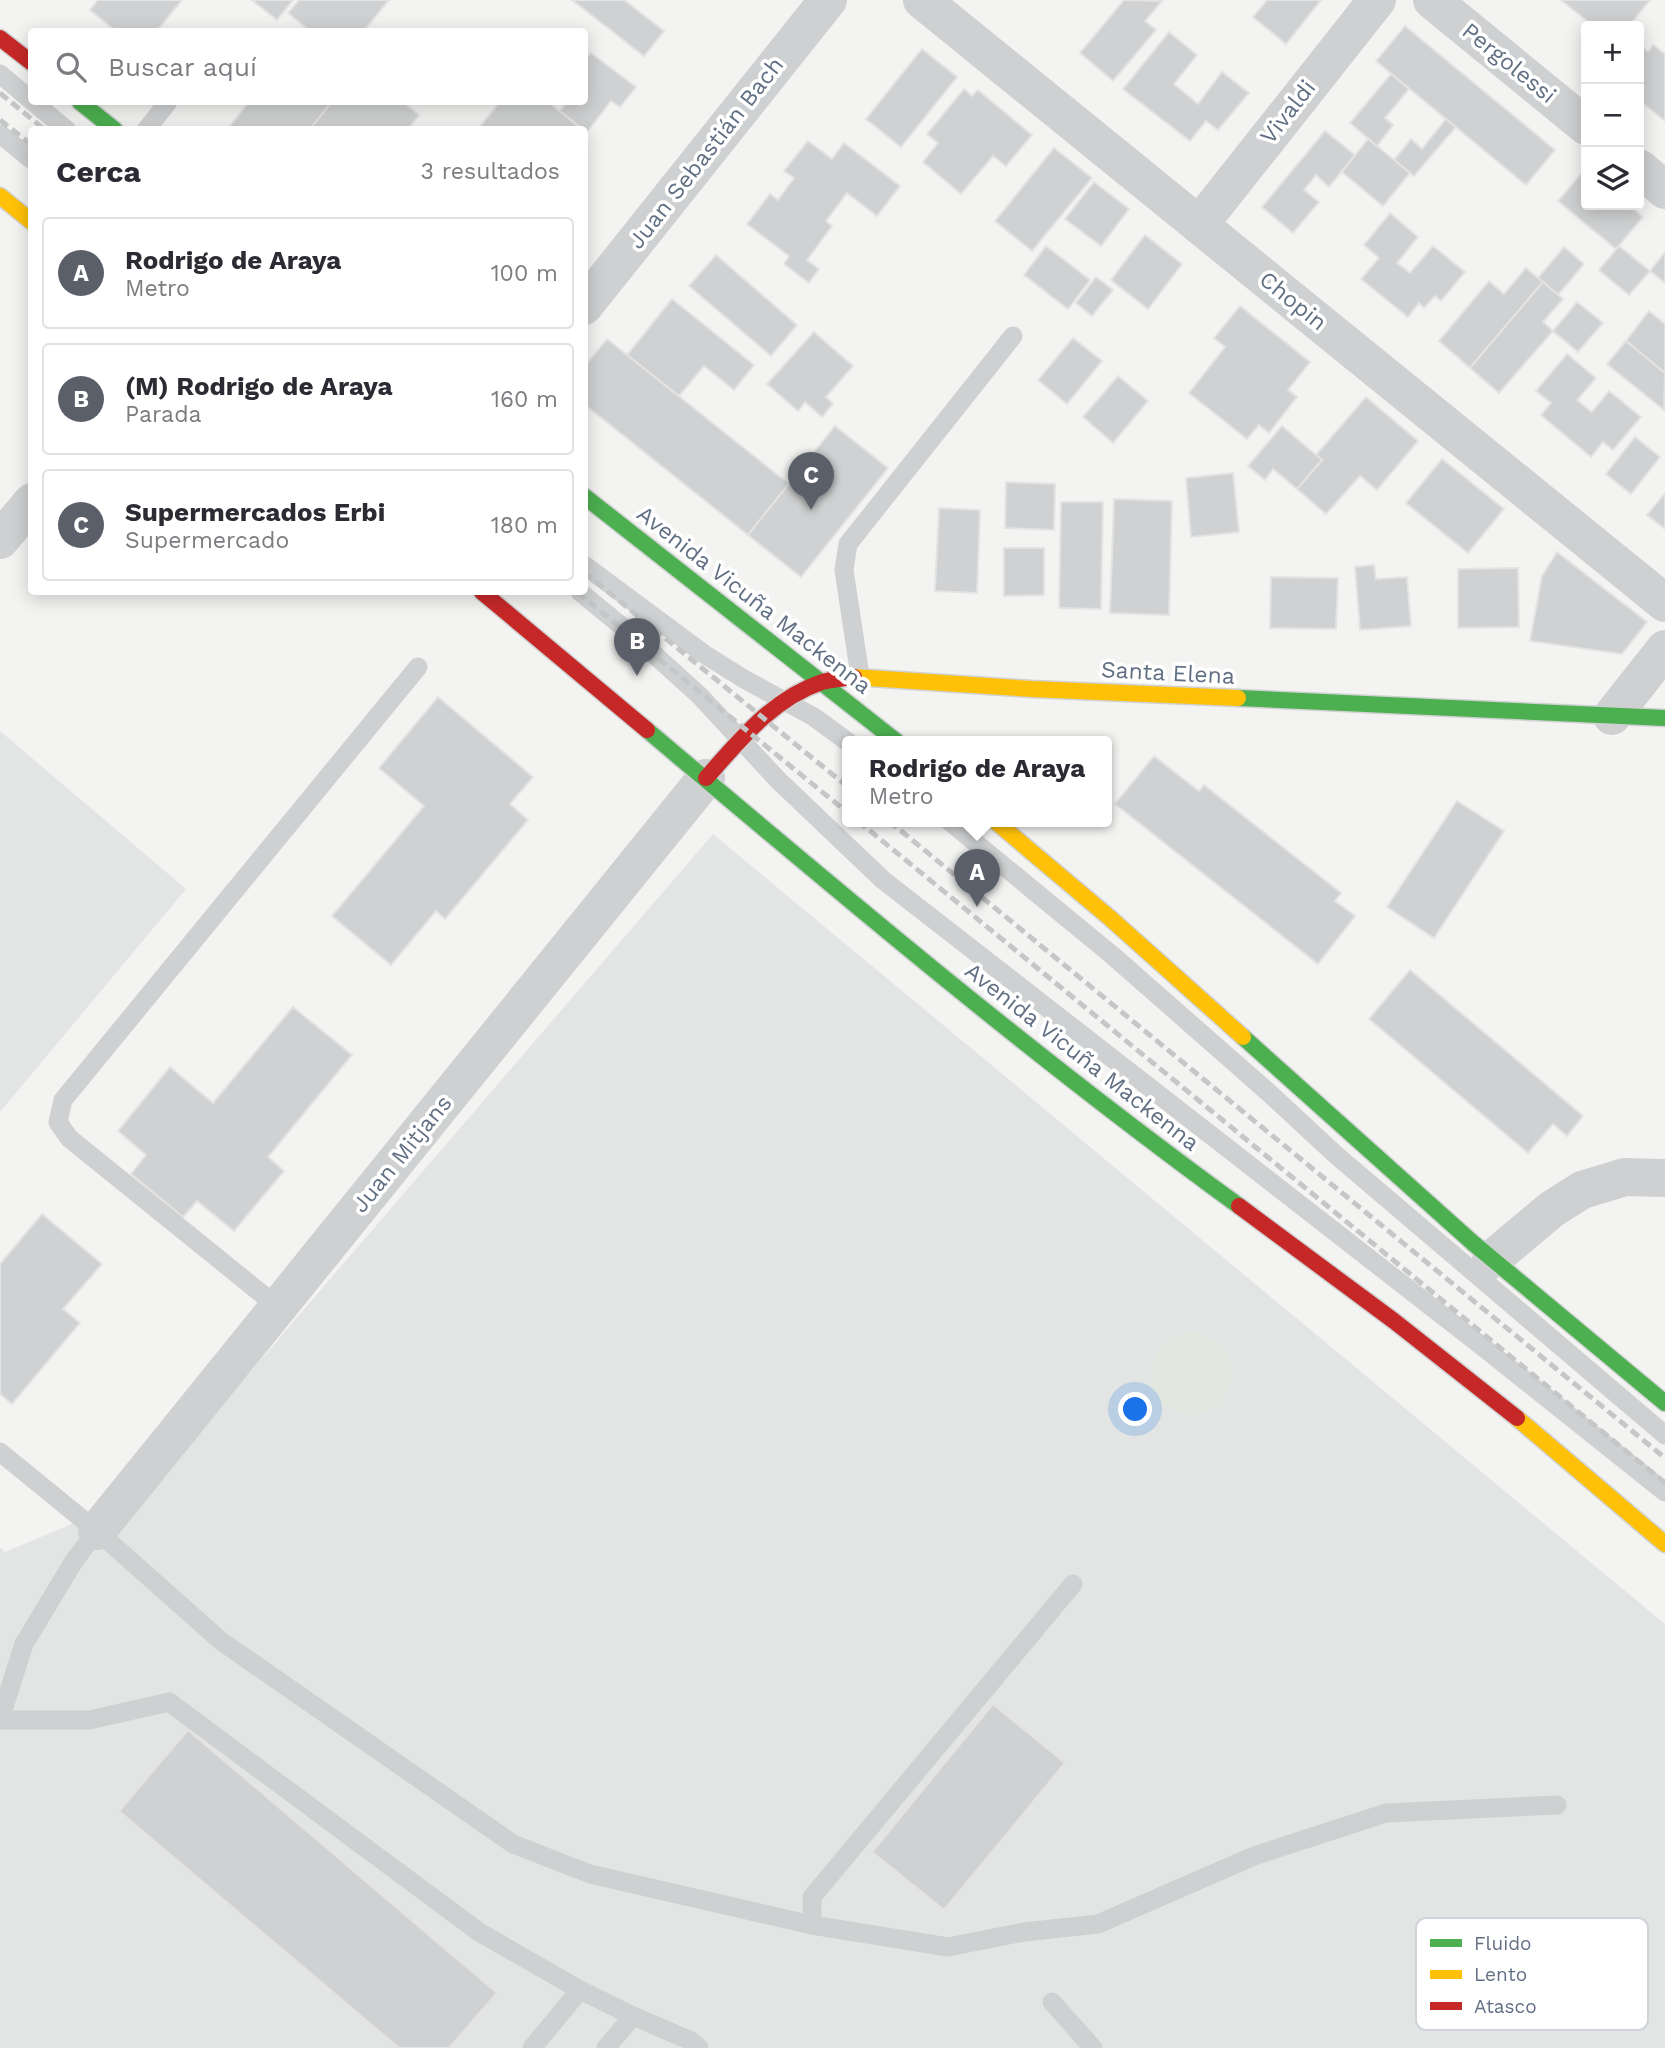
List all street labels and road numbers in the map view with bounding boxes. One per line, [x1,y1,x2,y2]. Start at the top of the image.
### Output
street label: Pergolessi [1457,17,1561,109]
street label: Juan Sebastián Bach [623,52,789,254]
street label: Vivaldi [1255,75,1321,149]
street label: Chopin [1254,266,1332,336]
street label: Avenida Vicuña Mackenna [632,500,876,700]
street label: Santa Elena [1100,656,1236,690]
street label: Avenida Vicuña Mackenna [960,957,1204,1157]
street label: Juan Mitjans [347,1090,457,1218]

